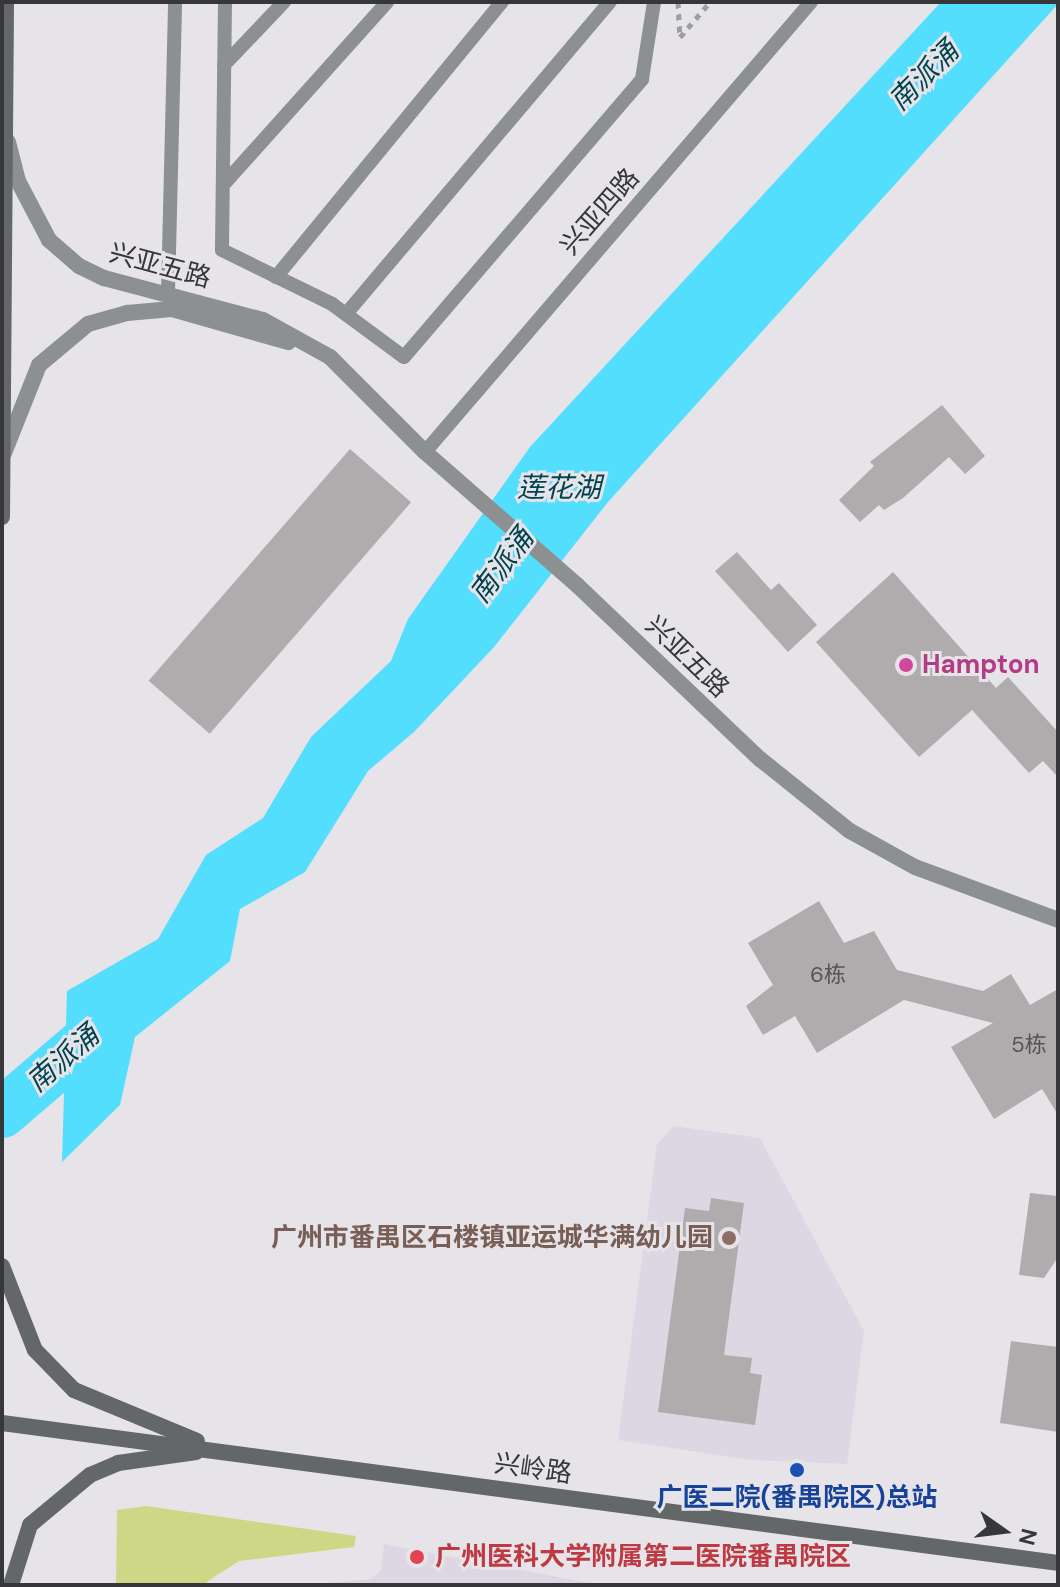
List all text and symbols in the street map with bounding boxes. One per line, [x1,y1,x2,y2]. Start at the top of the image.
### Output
water label: 南派涌 [882,34,966,118]
street label: 兴亚四路 [554,163,646,261]
street label: 兴亚五路 [106,237,214,295]
water label: 莲花湖 [517,471,601,505]
water label: 南派涌 [463,522,541,610]
street label: 兴亚五路 [639,610,735,704]
place label: Hampton [922,649,1040,681]
marker: Hampton [897,656,915,674]
house number: 6栋 [810,962,846,988]
water label: 南派涌 [20,1019,106,1099]
house number: 5栋 [1011,1032,1047,1058]
place label: 广州市番禺区石楼镇亚运城华满幼儿园 [271,1222,713,1254]
marker: 广州市番禺区石楼镇亚运城华满幼儿园 [720,1229,738,1247]
street label: 兴岭路 [492,1448,574,1490]
marker: 广医二院(番禺院区)总站 [788,1461,806,1479]
place label: 广医二院(番禺院区)总站 [656,1482,938,1514]
north arrow [964,1491,1044,1571]
text: N [1012,1526,1044,1548]
place label: 广州医科大学附属第二医院番禺院区 [435,1541,851,1573]
marker: 广州医科大学附属第二医院番禺院区 [406,1546,428,1568]

